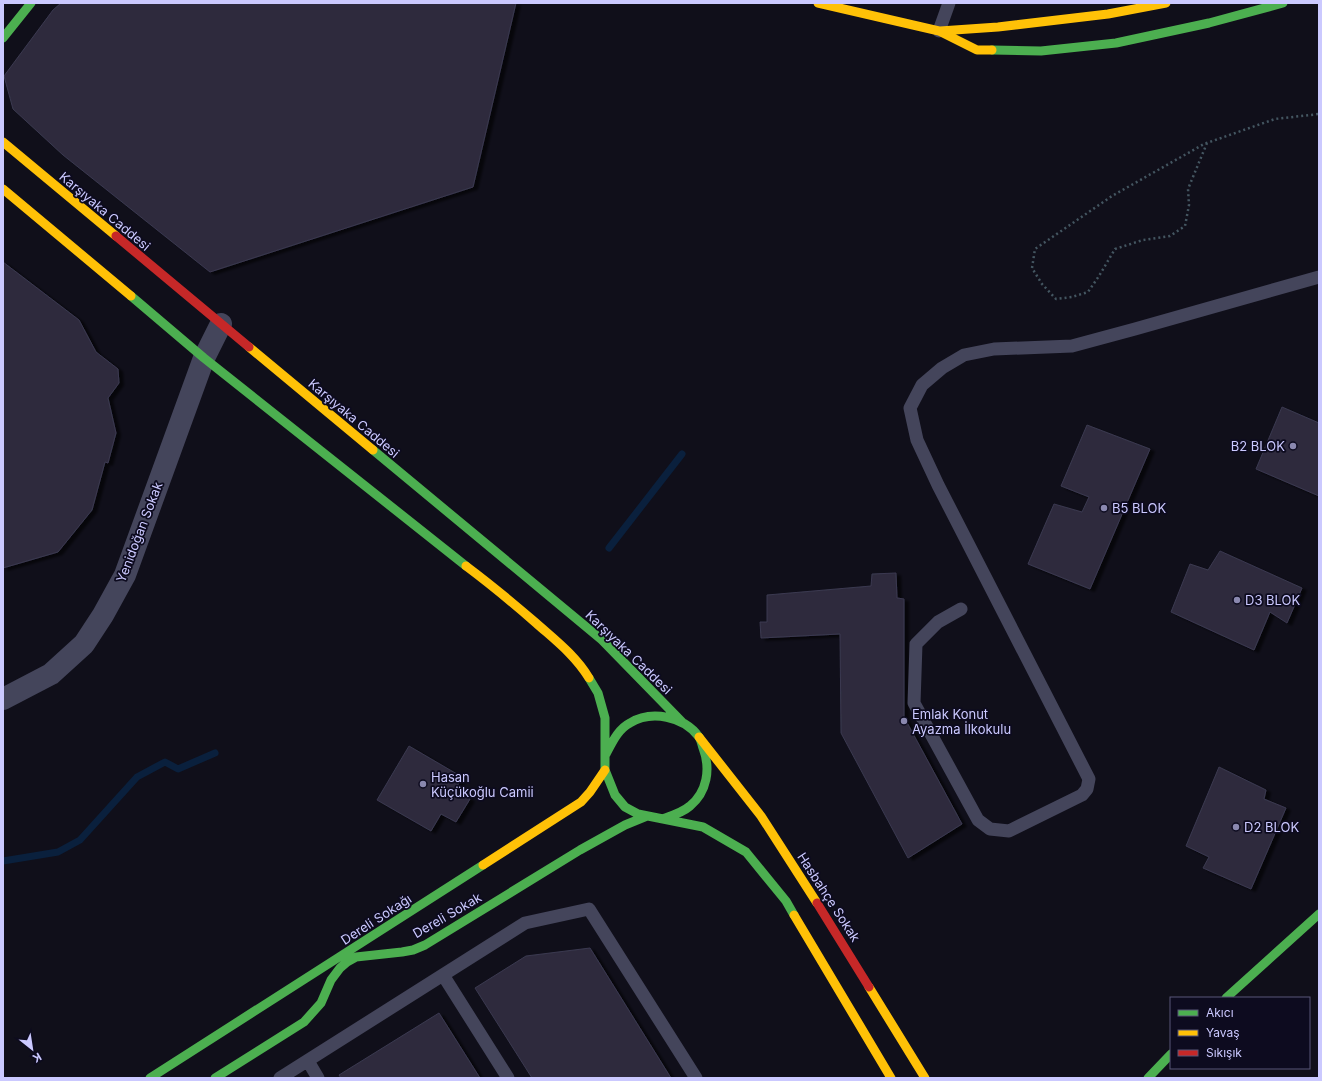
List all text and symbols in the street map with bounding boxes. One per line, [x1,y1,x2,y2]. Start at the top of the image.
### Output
street label: Karşıyaka Caddesi [56,168,154,254]
street label: Karşıyaka Caddesi [305,375,403,461]
place label: B2 BLOK [1231,438,1285,454]
marker: B2 BLOK [1288,441,1298,451]
street label: Yenidoğan Sokak [112,480,166,584]
place label: B5 BLOK [1112,500,1166,516]
marker: B5 BLOK [1099,503,1109,513]
place label: D3 BLOK [1245,592,1300,608]
marker: D3 BLOK [1232,595,1242,605]
street label: Karşıyaka Caddesi [582,607,676,697]
place label: Emlak Konut Ayazma İlkokulu [912,706,1011,737]
marker: Emlak Konut Ayazma İlkokulu [899,716,909,726]
place label: Hasan Küçükoğlu Camii [431,769,534,800]
marker: Hasan Küçükoğlu Camii [418,779,428,789]
place label: D2 BLOK [1244,819,1299,835]
marker: D2 BLOK [1231,822,1241,832]
street label: Hasbahçe Sokak [794,849,864,945]
street label: Dereli Sokak [410,889,484,941]
street label: Dereli Sokağı [338,890,414,948]
legend [1170,997,1310,1069]
text: Akıcı [1206,1005,1234,1020]
text: Yavaş [1206,1025,1240,1040]
north arrow [12,1029,52,1069]
text: Sıkışık [1206,1045,1242,1060]
text: K [30,1050,44,1066]

